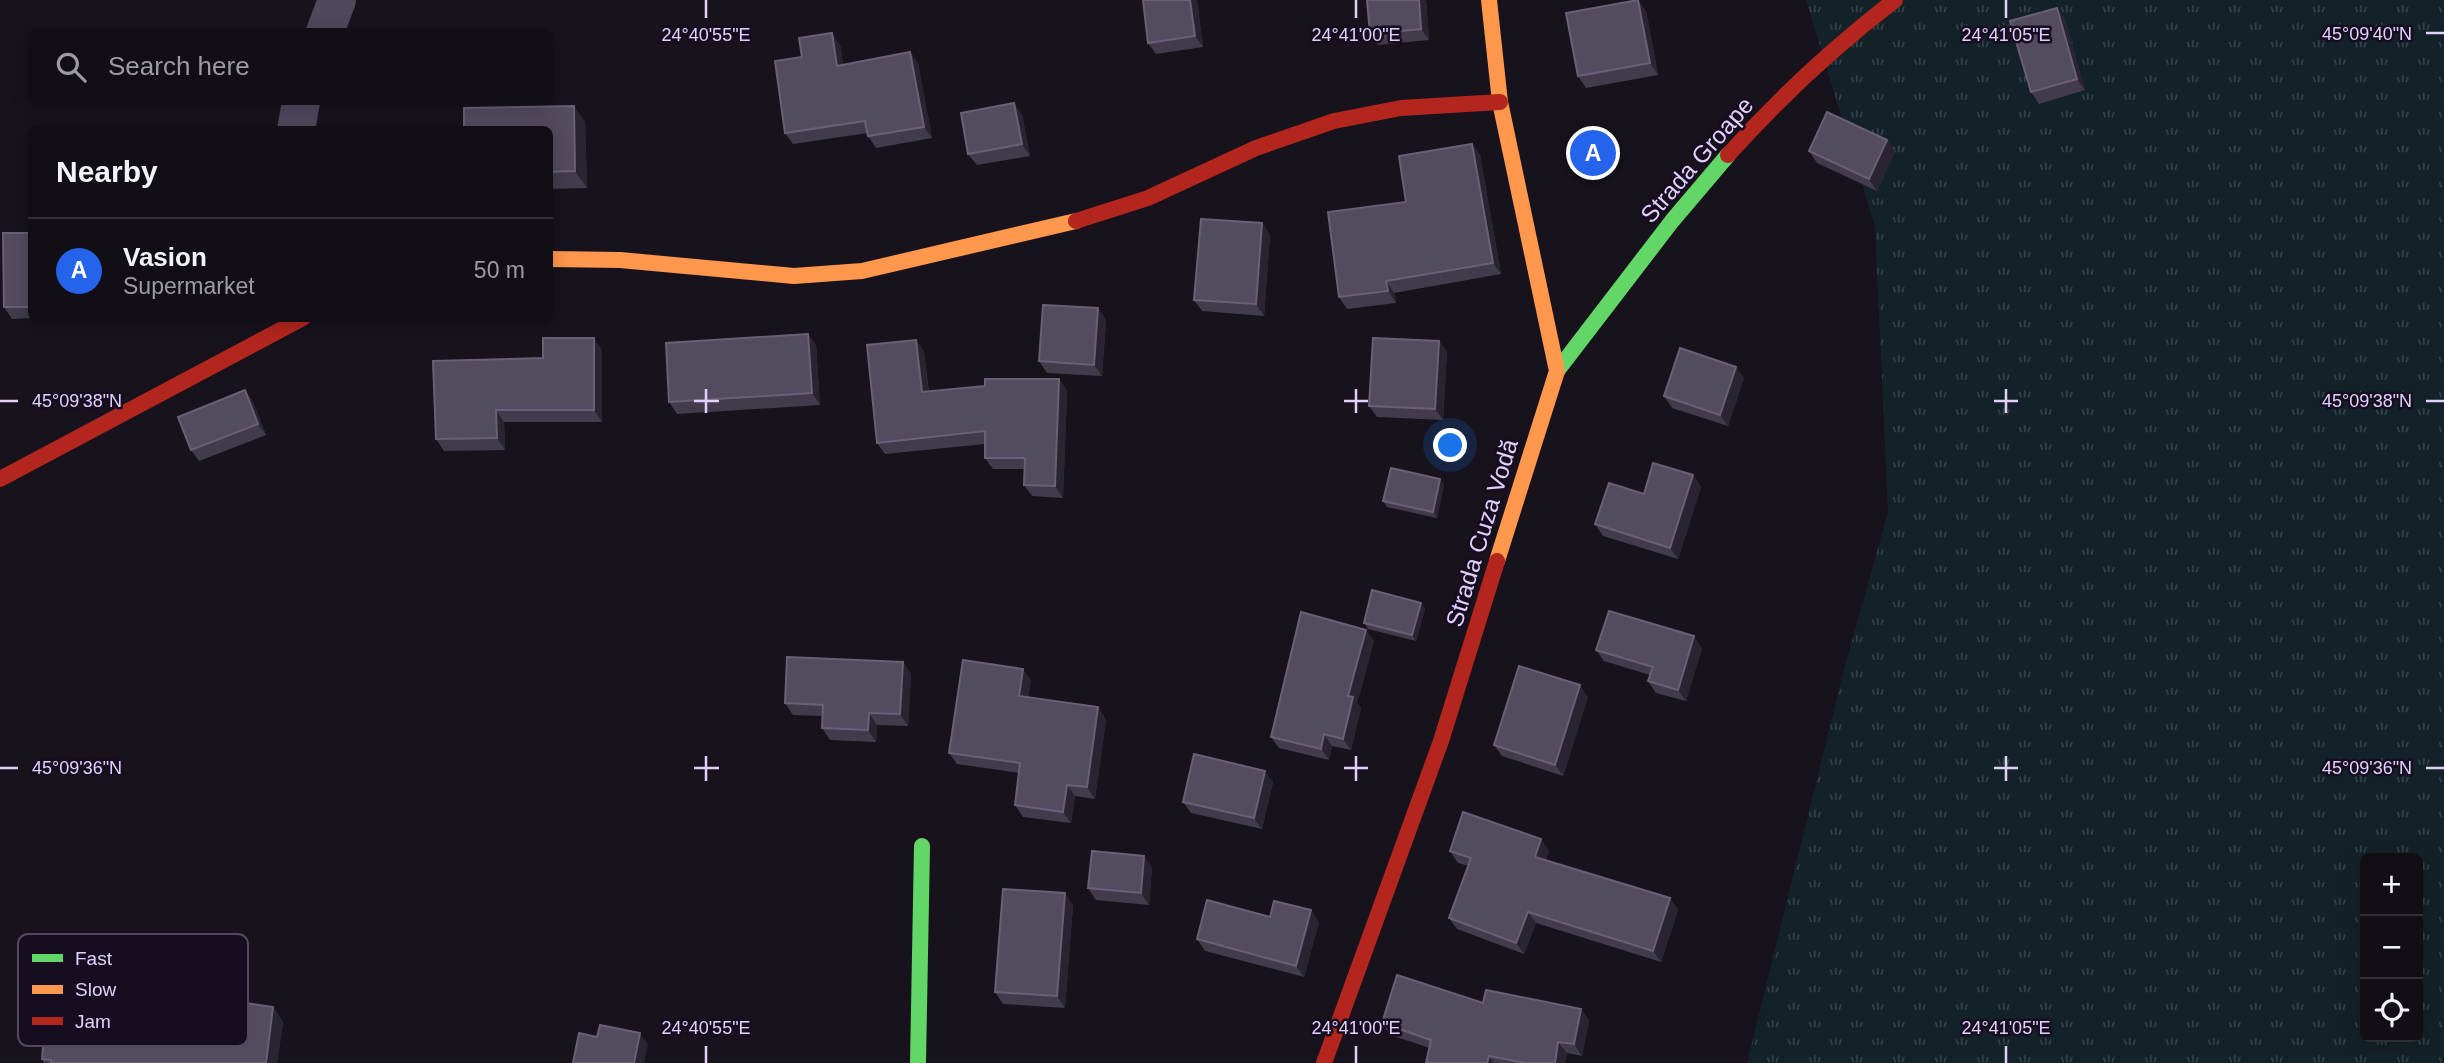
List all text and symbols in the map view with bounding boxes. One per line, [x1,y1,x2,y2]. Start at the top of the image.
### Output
text: 45°09'40"N [2322,24,2412,44]
text: 24°40'55"E [661,25,751,45]
text: 24°41'00"E [1311,25,1401,45]
text: 24°41'05"E [1961,25,2051,45]
search box [28,28,553,105]
icon: search [52,48,90,86]
text: Search here [108,51,250,81]
street label: Strada Groape [1635,91,1758,228]
pin: A [1570,127,1616,179]
text: Nearby [56,155,158,188]
text: Vasion [123,242,207,272]
text: A [71,257,87,283]
text: 50 m [474,257,525,283]
text: Supermarket [123,273,255,299]
text: 45°09'38"N [32,391,122,411]
text: 45°09'38"N [2322,391,2412,411]
your location [1433,428,1467,462]
street label: Strada Cuza Vodă [1440,435,1523,630]
text: 45°09'36"N [32,758,122,778]
text: 45°09'36"N [2322,758,2412,778]
map controls [2360,853,2423,1042]
button: + [2360,853,2423,916]
button: − [2360,916,2423,979]
legend [18,934,248,1046]
text: Fast [75,948,113,969]
text: Slow [75,979,116,1000]
button: locate [2360,979,2423,1042]
text: Jam [75,1011,111,1032]
text: 24°40'55"E [661,1018,751,1038]
text: 24°41'00"E [1311,1018,1401,1038]
text: 24°41'05"E [1961,1018,2051,1038]

